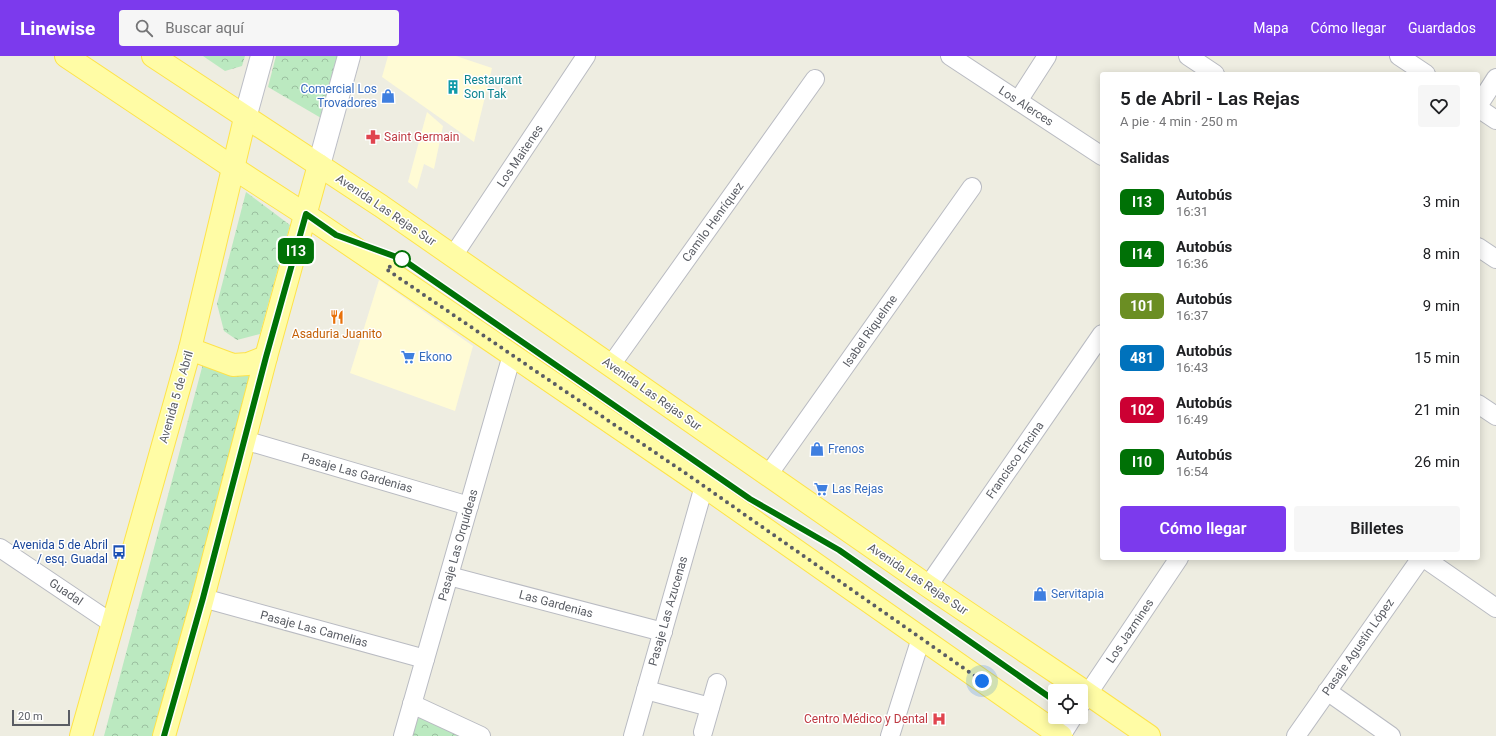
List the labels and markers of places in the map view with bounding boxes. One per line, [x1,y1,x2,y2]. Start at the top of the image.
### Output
place label: Restaurant Son Tak [464,73,522,101]
building icon: Restaurant Son Tak [445,79,461,95]
place label: Comercial Los Trovadores [300,82,377,110]
shop icon: Comercial Los Trovadores [380,88,396,104]
pharmacy icon: Saint Germain [365,129,381,145]
place label: Saint Germain [384,130,459,144]
unlabelled marker [393,250,411,268]
restaurant icon: Asaduria Juanito [329,309,345,325]
place label: Asaduria Juanito [292,327,382,341]
supermarket icon: Ekono [400,349,416,365]
place label: Ekono [419,350,452,364]
shop icon: Frenos [809,441,825,457]
place label: Frenos [828,442,864,456]
supermarket icon: Las Rejas [813,481,829,497]
place label: Las Rejas [832,482,884,496]
place label: Avenida 5 de Abril / esq. Guadal [12,538,108,566]
bus stop icon: Avenida 5 de Abril / esq. Guadal [111,544,127,560]
shop icon: Servitapia [1032,586,1048,602]
place label: Servitapia [1051,587,1104,601]
hospital icon: Centro Médico y Dental [931,711,947,727]
place label: Centro Médico y Dental [804,712,928,726]

